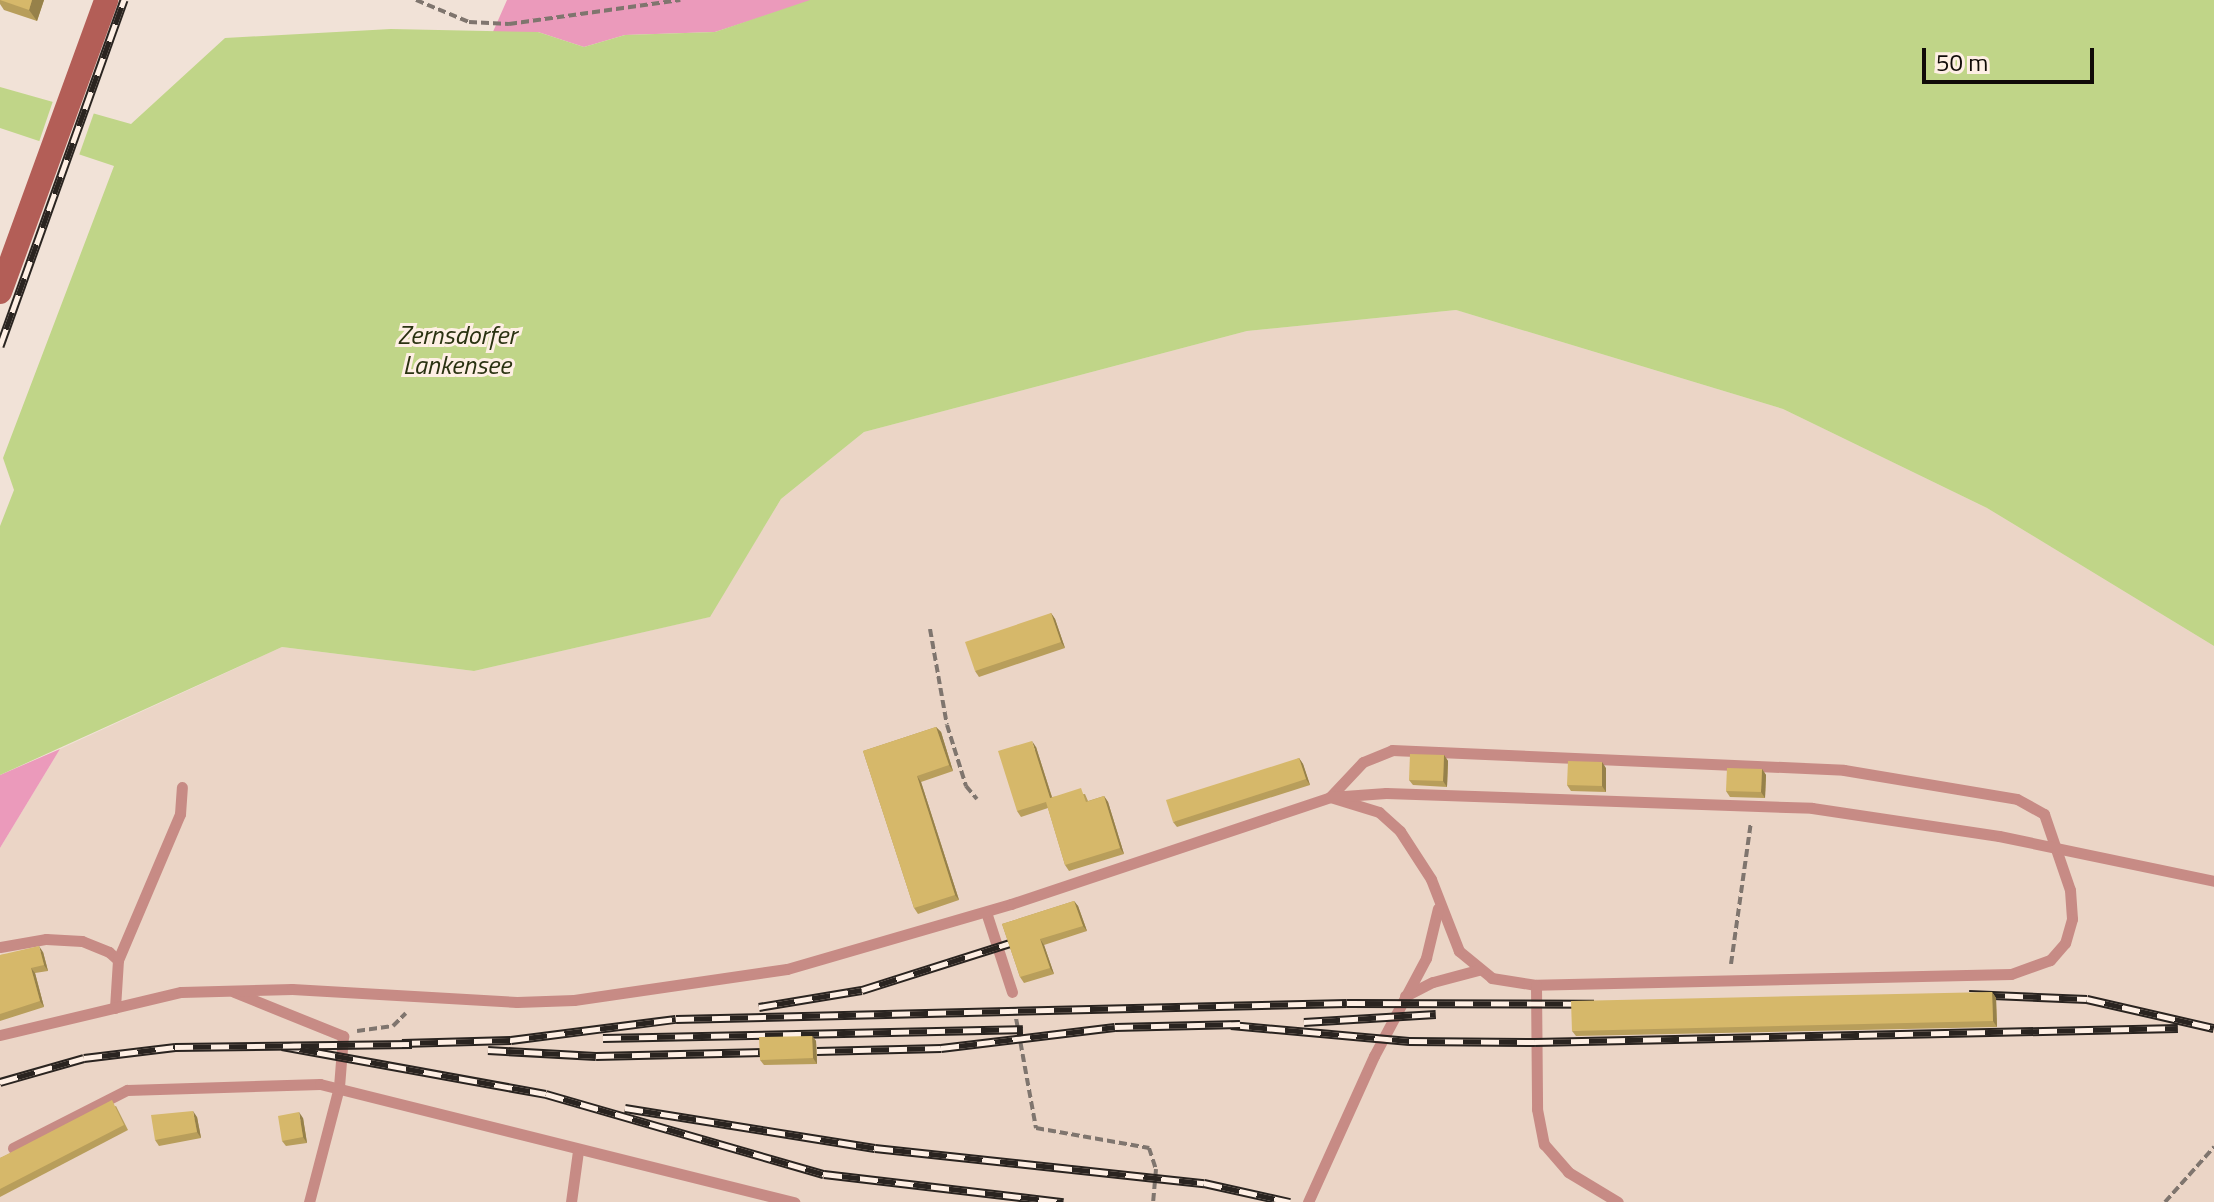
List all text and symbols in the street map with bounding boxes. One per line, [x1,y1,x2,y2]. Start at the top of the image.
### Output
scale bar [1926,32,2098,82]
text: 50 m [1936,44,1988,80]
water label: Zernsdorfer Lankensee [397,319,517,380]

